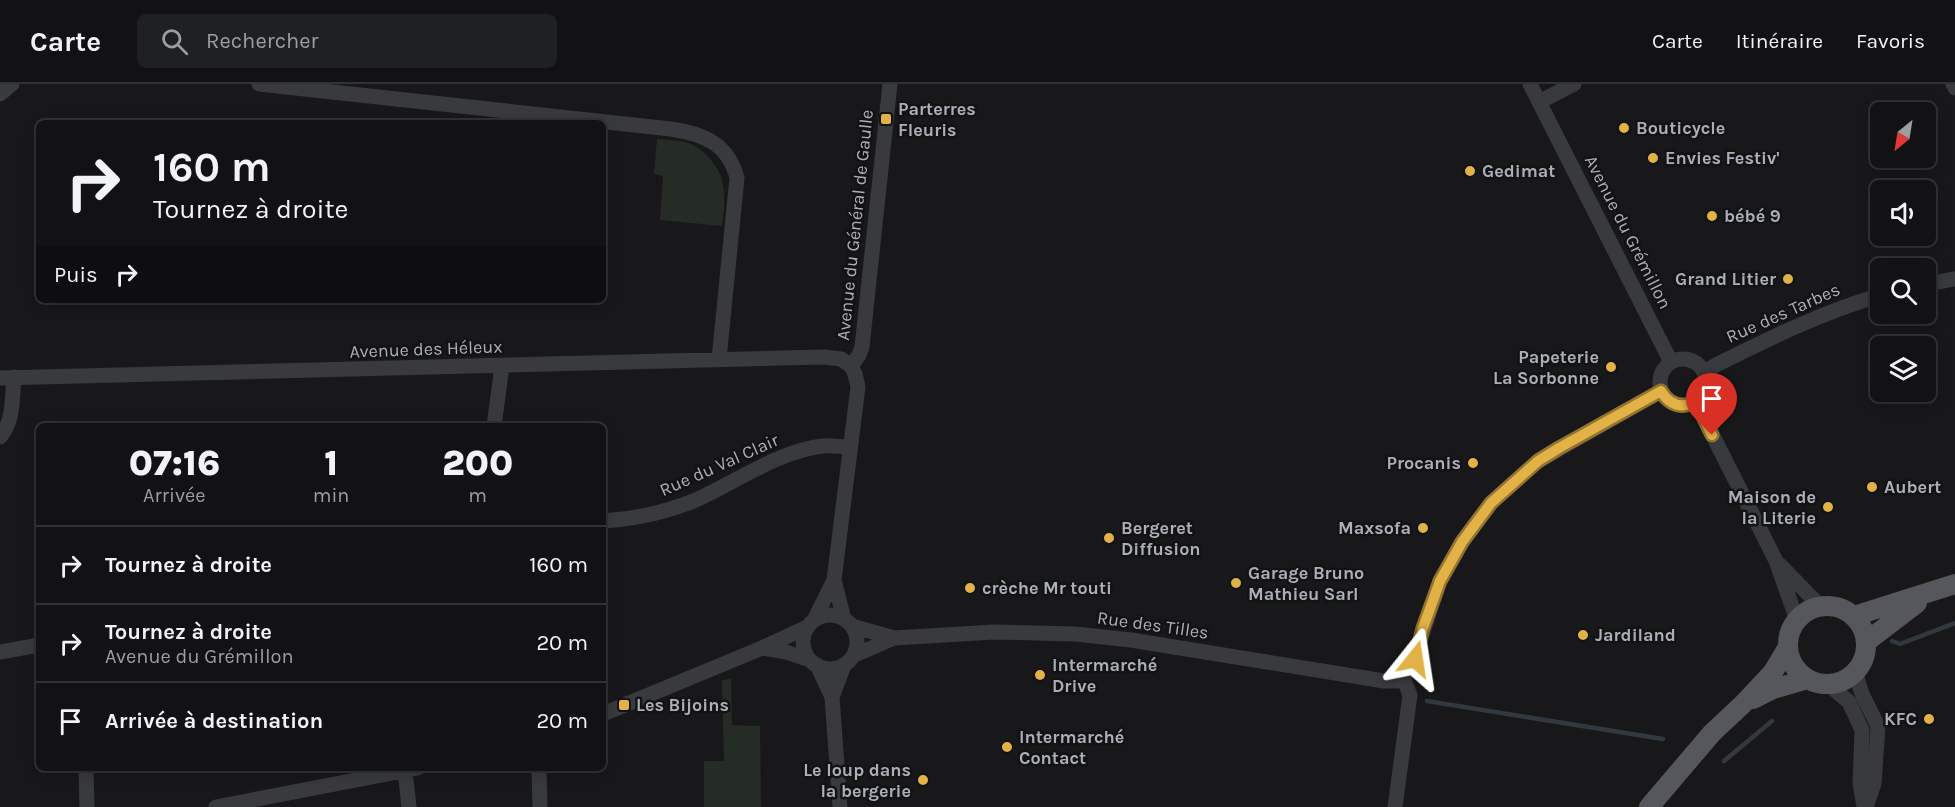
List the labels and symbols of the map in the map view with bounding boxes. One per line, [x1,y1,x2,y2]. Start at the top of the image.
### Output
place label: Parterres Fleuris [898,98,976,141]
north arrow [1870,102,1936,168]
street label: Avenue du Général de Gaulle [832,109,878,341]
marker: Parterres Fleuris [879,112,893,126]
place label: Bouticycle [1636,117,1725,139]
marker: Bouticycle [1617,121,1631,135]
place label: Envies Festiv' [1665,147,1779,169]
street label: Avenue du Grémillon [1580,151,1676,313]
marker: Envies Festiv' [1646,151,1660,165]
place label: Gedimat [1482,160,1555,182]
marker: Gedimat [1463,164,1477,178]
place label: bébé 9 [1724,205,1781,227]
marker: bébé 9 [1705,209,1719,223]
place label: Grand Litier [1675,268,1776,290]
marker: Grand Litier [1781,272,1795,286]
street label: Rue des Tarbes [1723,278,1843,348]
street label: Avenue des Héleux [349,335,503,363]
place label: Papeterie La Sorbonne [1493,346,1599,389]
marker: Papeterie La Sorbonne [1604,360,1618,374]
pin [1686,373,1737,435]
street label: Rue du Val Clair [656,429,782,501]
place label: Procanis [1387,452,1461,474]
marker: Procanis [1466,456,1480,470]
place label: Aubert [1884,476,1941,498]
marker: Aubert [1865,480,1879,494]
place label: Maison de la Literie [1728,486,1816,529]
marker: Maison de la Literie [1821,500,1835,514]
place label: Bergeret Diffusion [1121,517,1201,560]
place label: Maxsofa [1338,517,1411,539]
marker: Maxsofa [1416,521,1430,535]
marker: Bergeret Diffusion [1102,531,1116,545]
place label: Garage Bruno Mathieu Sarl [1248,562,1364,605]
marker: Garage Bruno Mathieu Sarl [1229,576,1243,590]
place label: crèche Mr touti [982,577,1112,599]
marker: crèche Mr touti [963,581,977,595]
street label: Rue des Tilles [1096,606,1210,644]
place label: Jardiland [1595,624,1676,646]
position arrow [1383,627,1447,691]
marker: Jardiland [1576,628,1590,642]
place label: Intermarché Drive [1052,654,1157,697]
marker: Intermarché Drive [1033,668,1047,682]
place label: Les Bijoins [636,694,729,716]
marker: Les Bijoins [617,698,631,712]
place label: KFC [1884,708,1917,730]
marker: KFC [1922,712,1936,726]
place label: Intermarché Contact [1019,726,1124,769]
marker: Intermarché Contact [1000,740,1014,754]
place label: Le loup dans la bergerie [803,759,911,802]
marker: Le loup dans la bergerie [916,773,930,787]

